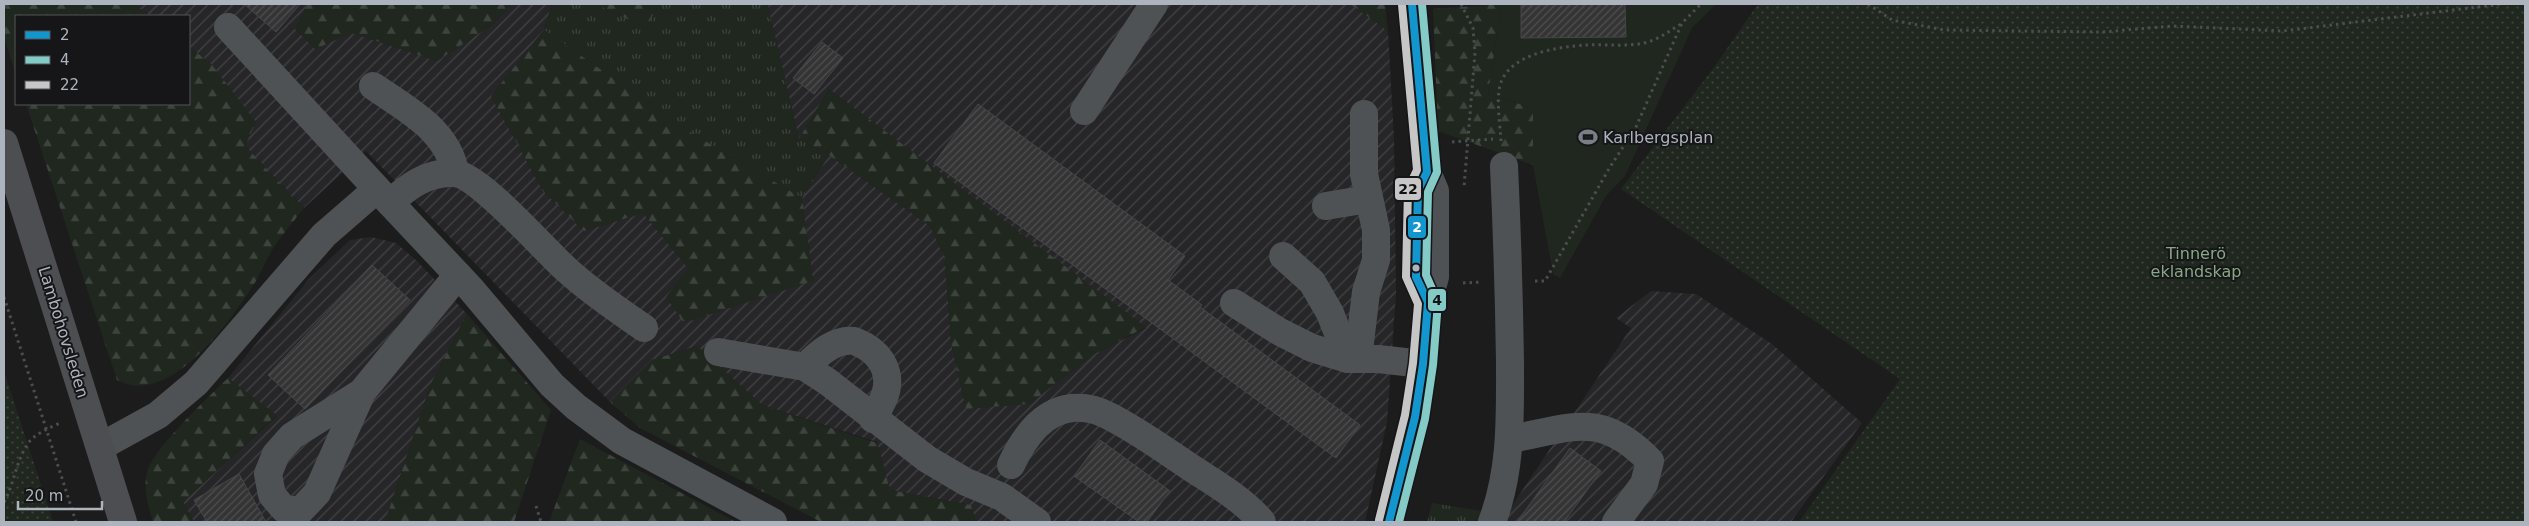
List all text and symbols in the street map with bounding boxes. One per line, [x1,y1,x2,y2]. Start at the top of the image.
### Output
legend [15,15,190,105]
text: 2 [60,26,70,44]
text: 4 [60,51,70,69]
text: 22 [60,76,79,94]
sports icon: Karlbergsplan [1577,126,1599,148]
place label: Karlbergsplan [1603,128,1713,147]
line badge: 22 [1394,177,1422,201]
text: 22 [1398,181,1418,197]
line badge: 2 [1407,215,1427,239]
text: 2 [1412,219,1422,235]
park label: Tinnerö eklandskap [2151,244,2241,281]
unlabelled marker [1411,263,1421,273]
street label: Lambohovsleden [34,264,93,400]
line badge: 4 [1427,288,1447,312]
text: 4 [1432,292,1442,308]
scale bar [18,478,101,510]
text: 20 m [25,487,63,505]

